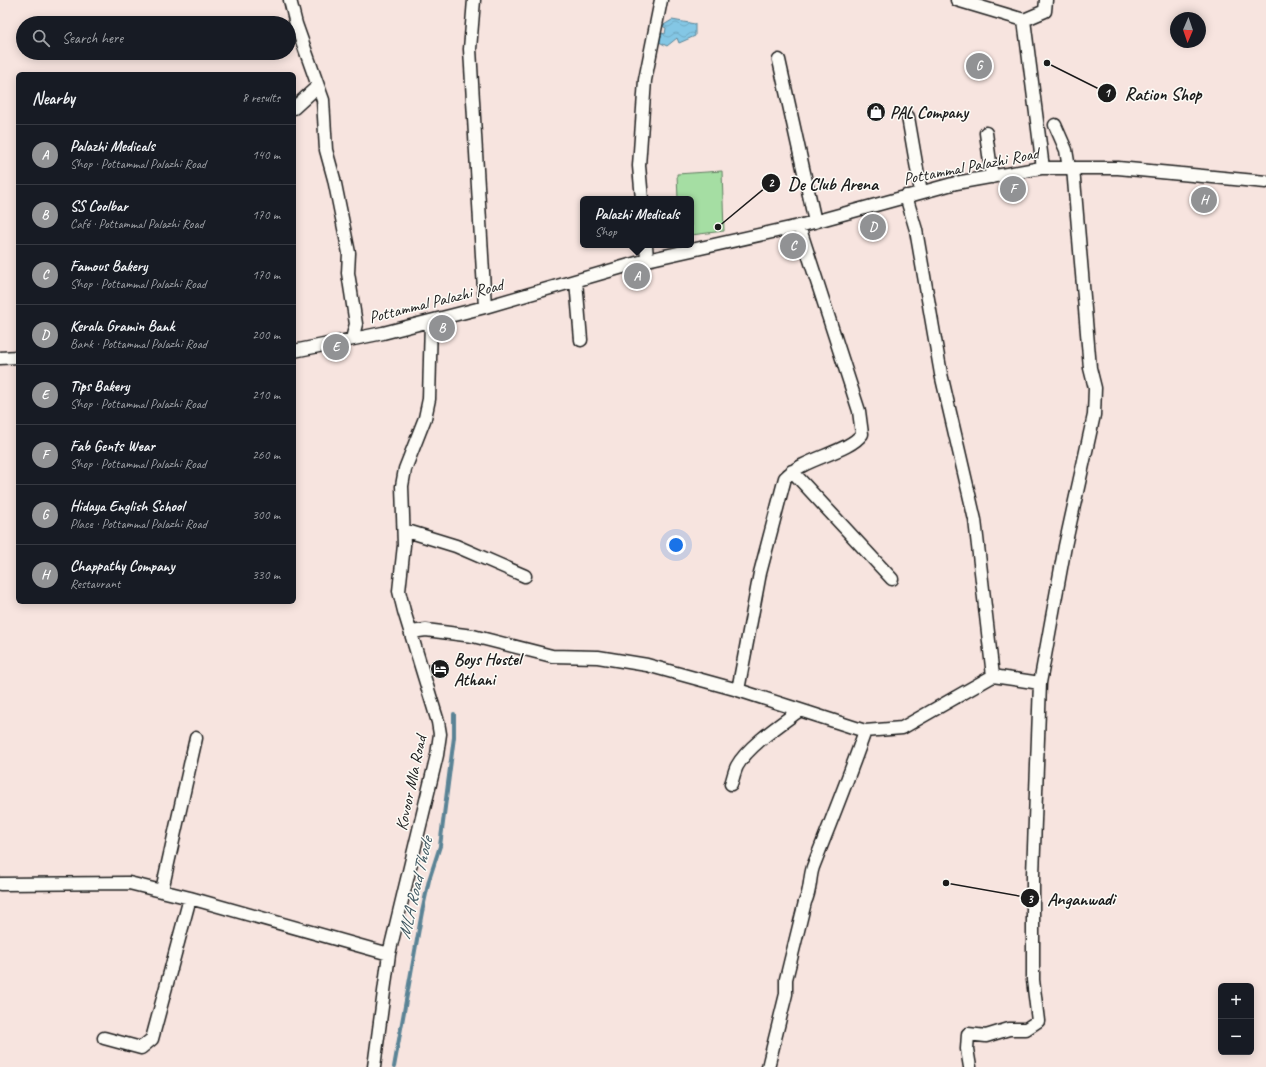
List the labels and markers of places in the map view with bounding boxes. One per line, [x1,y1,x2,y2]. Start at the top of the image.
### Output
pin: G [966,51,992,81]
callout: Ration Shop [1097,78,1210,108]
shop icon: PAL Company [865,101,887,123]
place label: PAL Company [890,102,970,123]
callout: De Club Arena [761,168,886,198]
pin: F [1000,174,1026,204]
pin: H [1191,185,1217,215]
pin: D [860,212,886,242]
pin: C [780,231,806,261]
pin: A [624,261,650,291]
pin: B [429,313,455,343]
pin: E [323,332,349,362]
place label: Boys Hostel Athani [454,649,524,690]
hotel icon: Boys Hostel Athani [429,658,451,680]
callout: Anganwadi [1020,883,1123,913]

